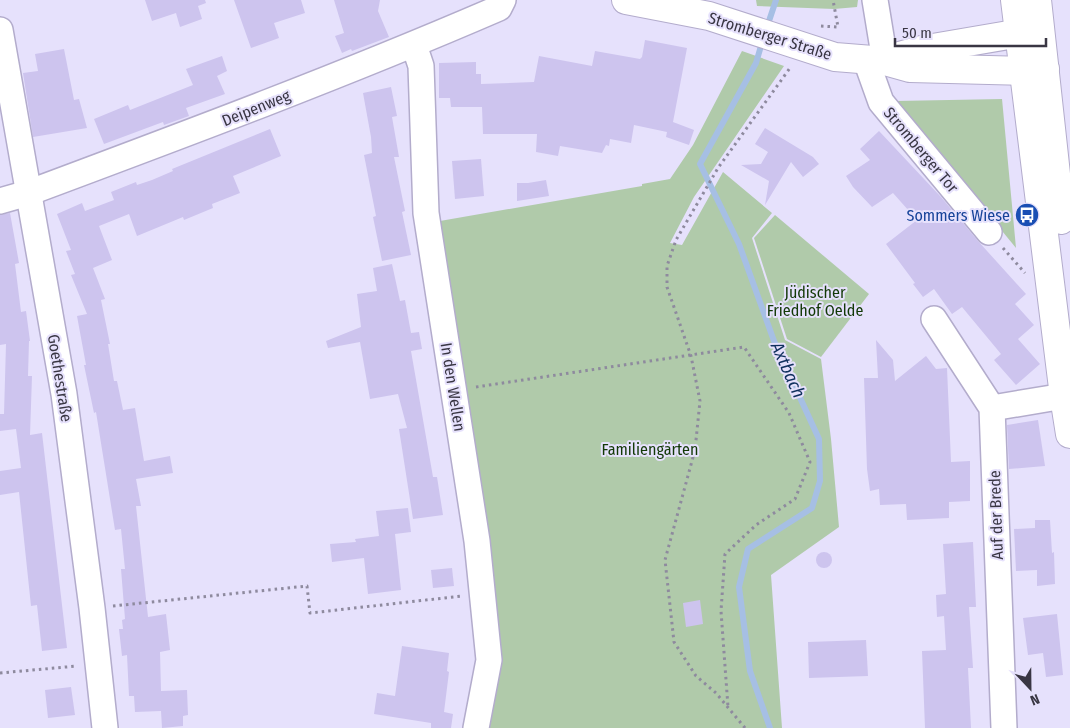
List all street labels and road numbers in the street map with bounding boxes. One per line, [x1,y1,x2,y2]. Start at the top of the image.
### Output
street label: Stromberger Straße [706,8,834,64]
street label: Deipenweg [219,86,293,130]
street label: Stromberger Tor [880,103,963,197]
street label: Goethestraße [44,333,76,423]
street label: In den Wellen [437,341,469,433]
street label: Auf der Brede [985,470,1007,560]

